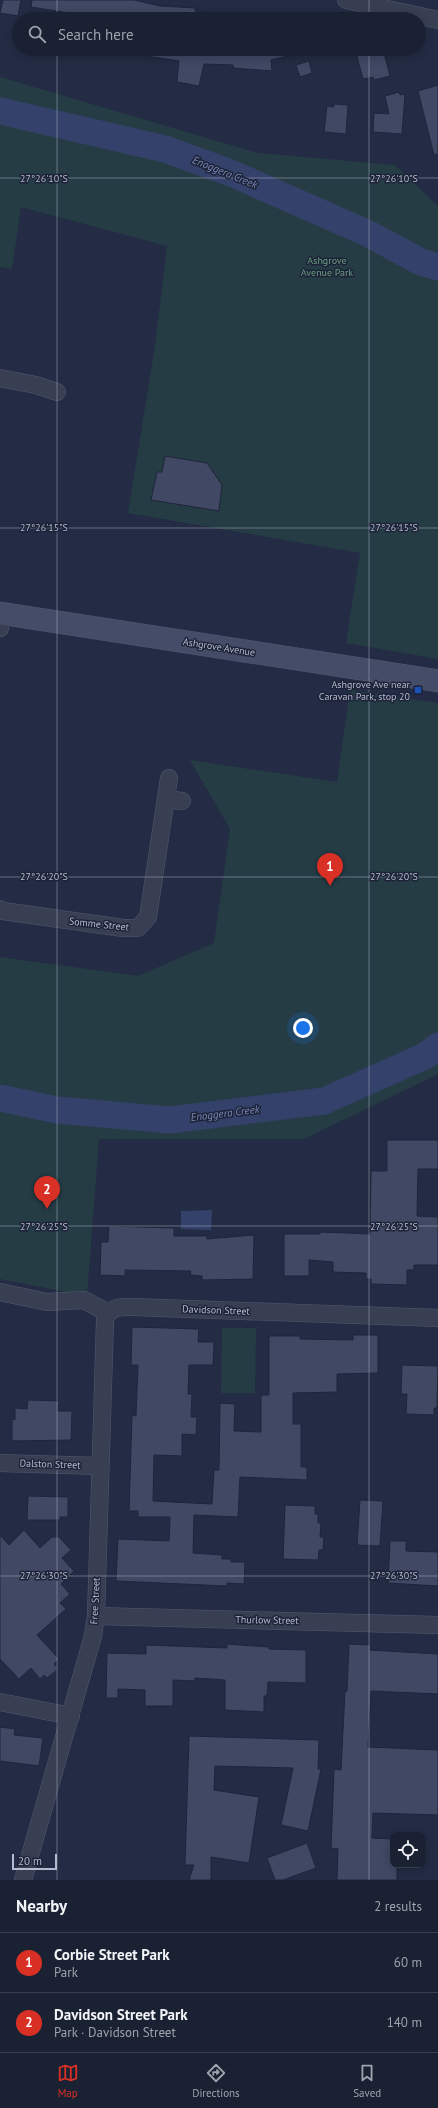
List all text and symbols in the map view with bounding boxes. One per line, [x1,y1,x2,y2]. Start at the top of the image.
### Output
search box [12,12,426,56]
icon: search [26,23,48,45]
text: Search here [58,25,134,44]
water label: Enoggera Creek [190,153,261,192]
text: 27°26'10"S [20,172,68,185]
text: 27°26'10"S [370,172,418,185]
park label: Ashgrove Avenue Park [301,254,353,279]
text: 27°26'15"S [20,521,68,534]
text: 27°26'15"S [370,521,418,534]
street label: Ashgrove Avenue [182,635,256,659]
place label: Ashgrove Ave near Caravan Park, stop 20 [319,678,411,703]
marker: Ashgrove Ave near Caravan Park, stop 20 [413,685,423,695]
pin: 1 [317,853,343,886]
text: 27°26'20"S [20,870,68,883]
text: 27°26'20"S [370,870,418,883]
street label: Somme Street [68,914,130,934]
your location [293,1018,313,1038]
water label: Enoggera Creek [190,1102,261,1124]
pin: 2 [34,1176,60,1209]
text: 27°26'25"S [20,1220,68,1233]
text: 27°26'25"S [370,1220,418,1233]
street label: Davidson Street [182,1302,251,1318]
street label: Dalston Street [19,1456,81,1472]
text: 27°26'30"S [20,1569,68,1582]
text: 27°26'30"S [370,1569,418,1582]
street label: Free Street [87,1577,103,1625]
street label: Thurlow Street [235,1613,299,1627]
map controls [390,1832,426,1868]
button: locate [390,1832,426,1868]
scale bar [12,1852,57,1871]
text: 20 m [18,1854,42,1868]
text: Nearby [16,1895,67,1917]
text: 2 results [374,1898,422,1915]
text: Corbie Street Park [54,1945,170,1964]
text: 1 [25,1954,33,1971]
text: 60 m [394,1954,422,1971]
text: Park [54,1964,78,1981]
text: Davidson Street Park [54,2005,188,2024]
text: 2 [25,2014,33,2031]
text: 140 m [387,2014,422,2031]
text: Park · Davidson Street [54,2024,176,2041]
tab: Map [57,2062,79,2100]
tab: Directions [192,2062,240,2100]
tab: Saved [353,2062,381,2100]

